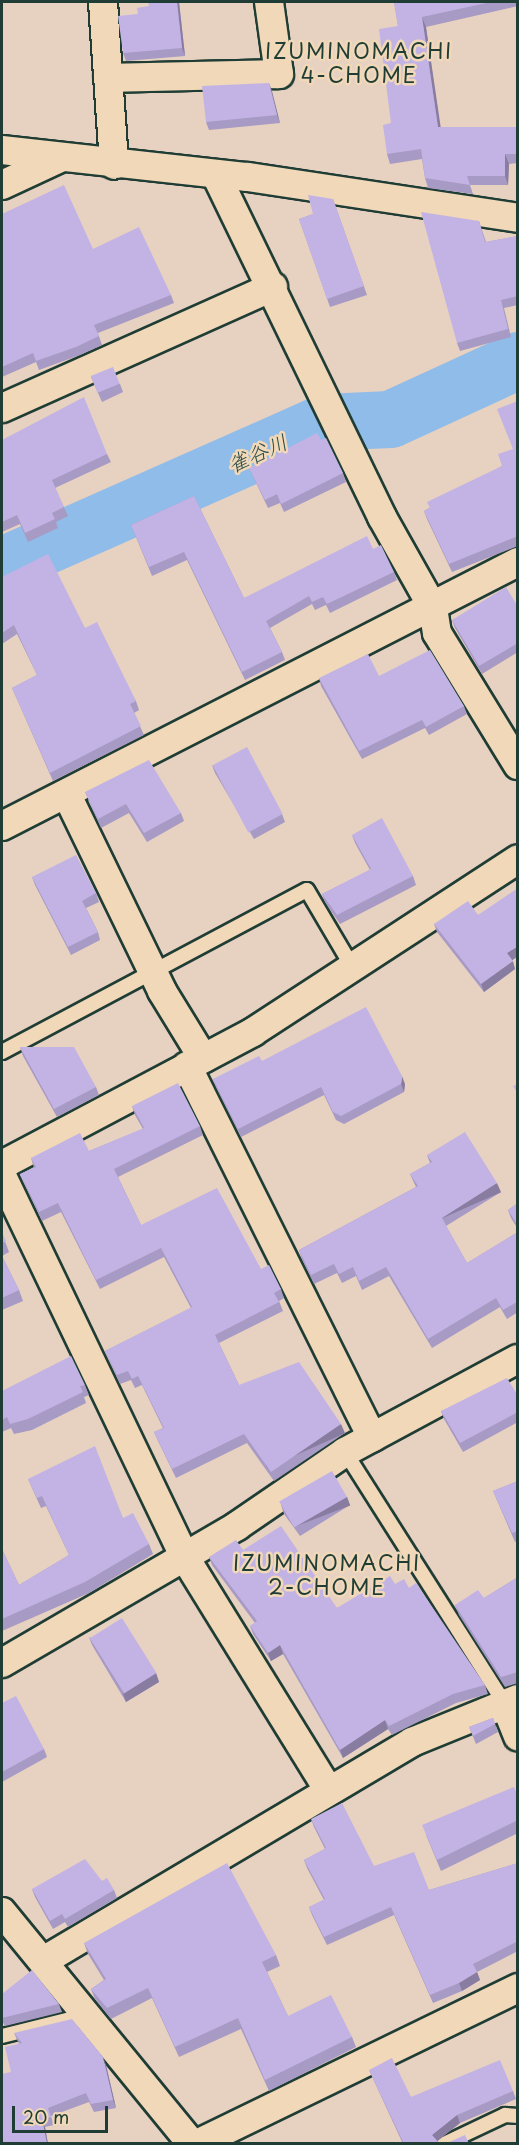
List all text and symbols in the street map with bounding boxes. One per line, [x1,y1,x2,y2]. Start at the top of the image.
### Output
district label: IZUMINOMACHI 4-CHOME [266,37,452,87]
water label: 雀谷川 [223,428,291,476]
district label: IZUMINOMACHI 2-CHOME [234,1549,420,1599]
scale bar [15,2094,111,2132]
text: 20 m [23,2103,69,2130]

